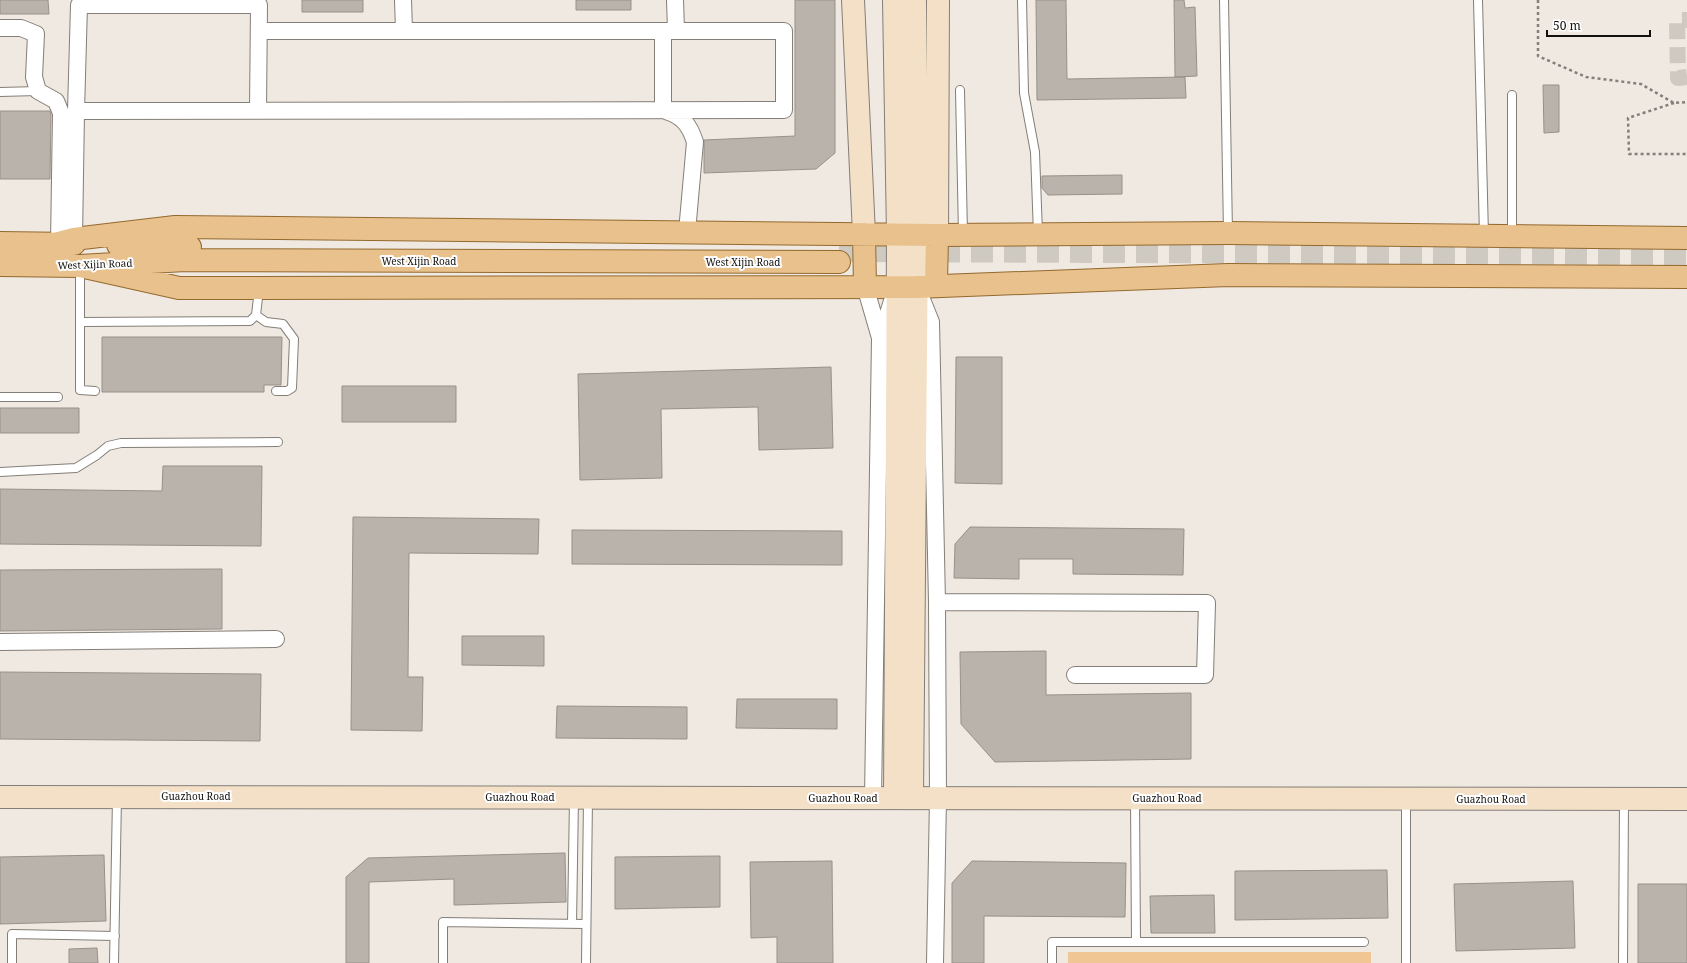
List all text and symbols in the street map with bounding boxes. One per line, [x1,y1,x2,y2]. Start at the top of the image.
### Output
scale bar [1547,12,1650,38]
text: 50 m [1553,17,1581,34]
street label: West Xijin Road [382,254,457,268]
street label: West Xijin Road [706,255,781,269]
street label: West Xijin Road [57,256,133,272]
street label: Guazhou Road [161,789,231,803]
street label: Guazhou Road [485,790,555,804]
street label: Guazhou Road [808,791,878,805]
street label: Guazhou Road [1132,791,1202,805]
street label: Guazhou Road [1456,792,1526,806]

